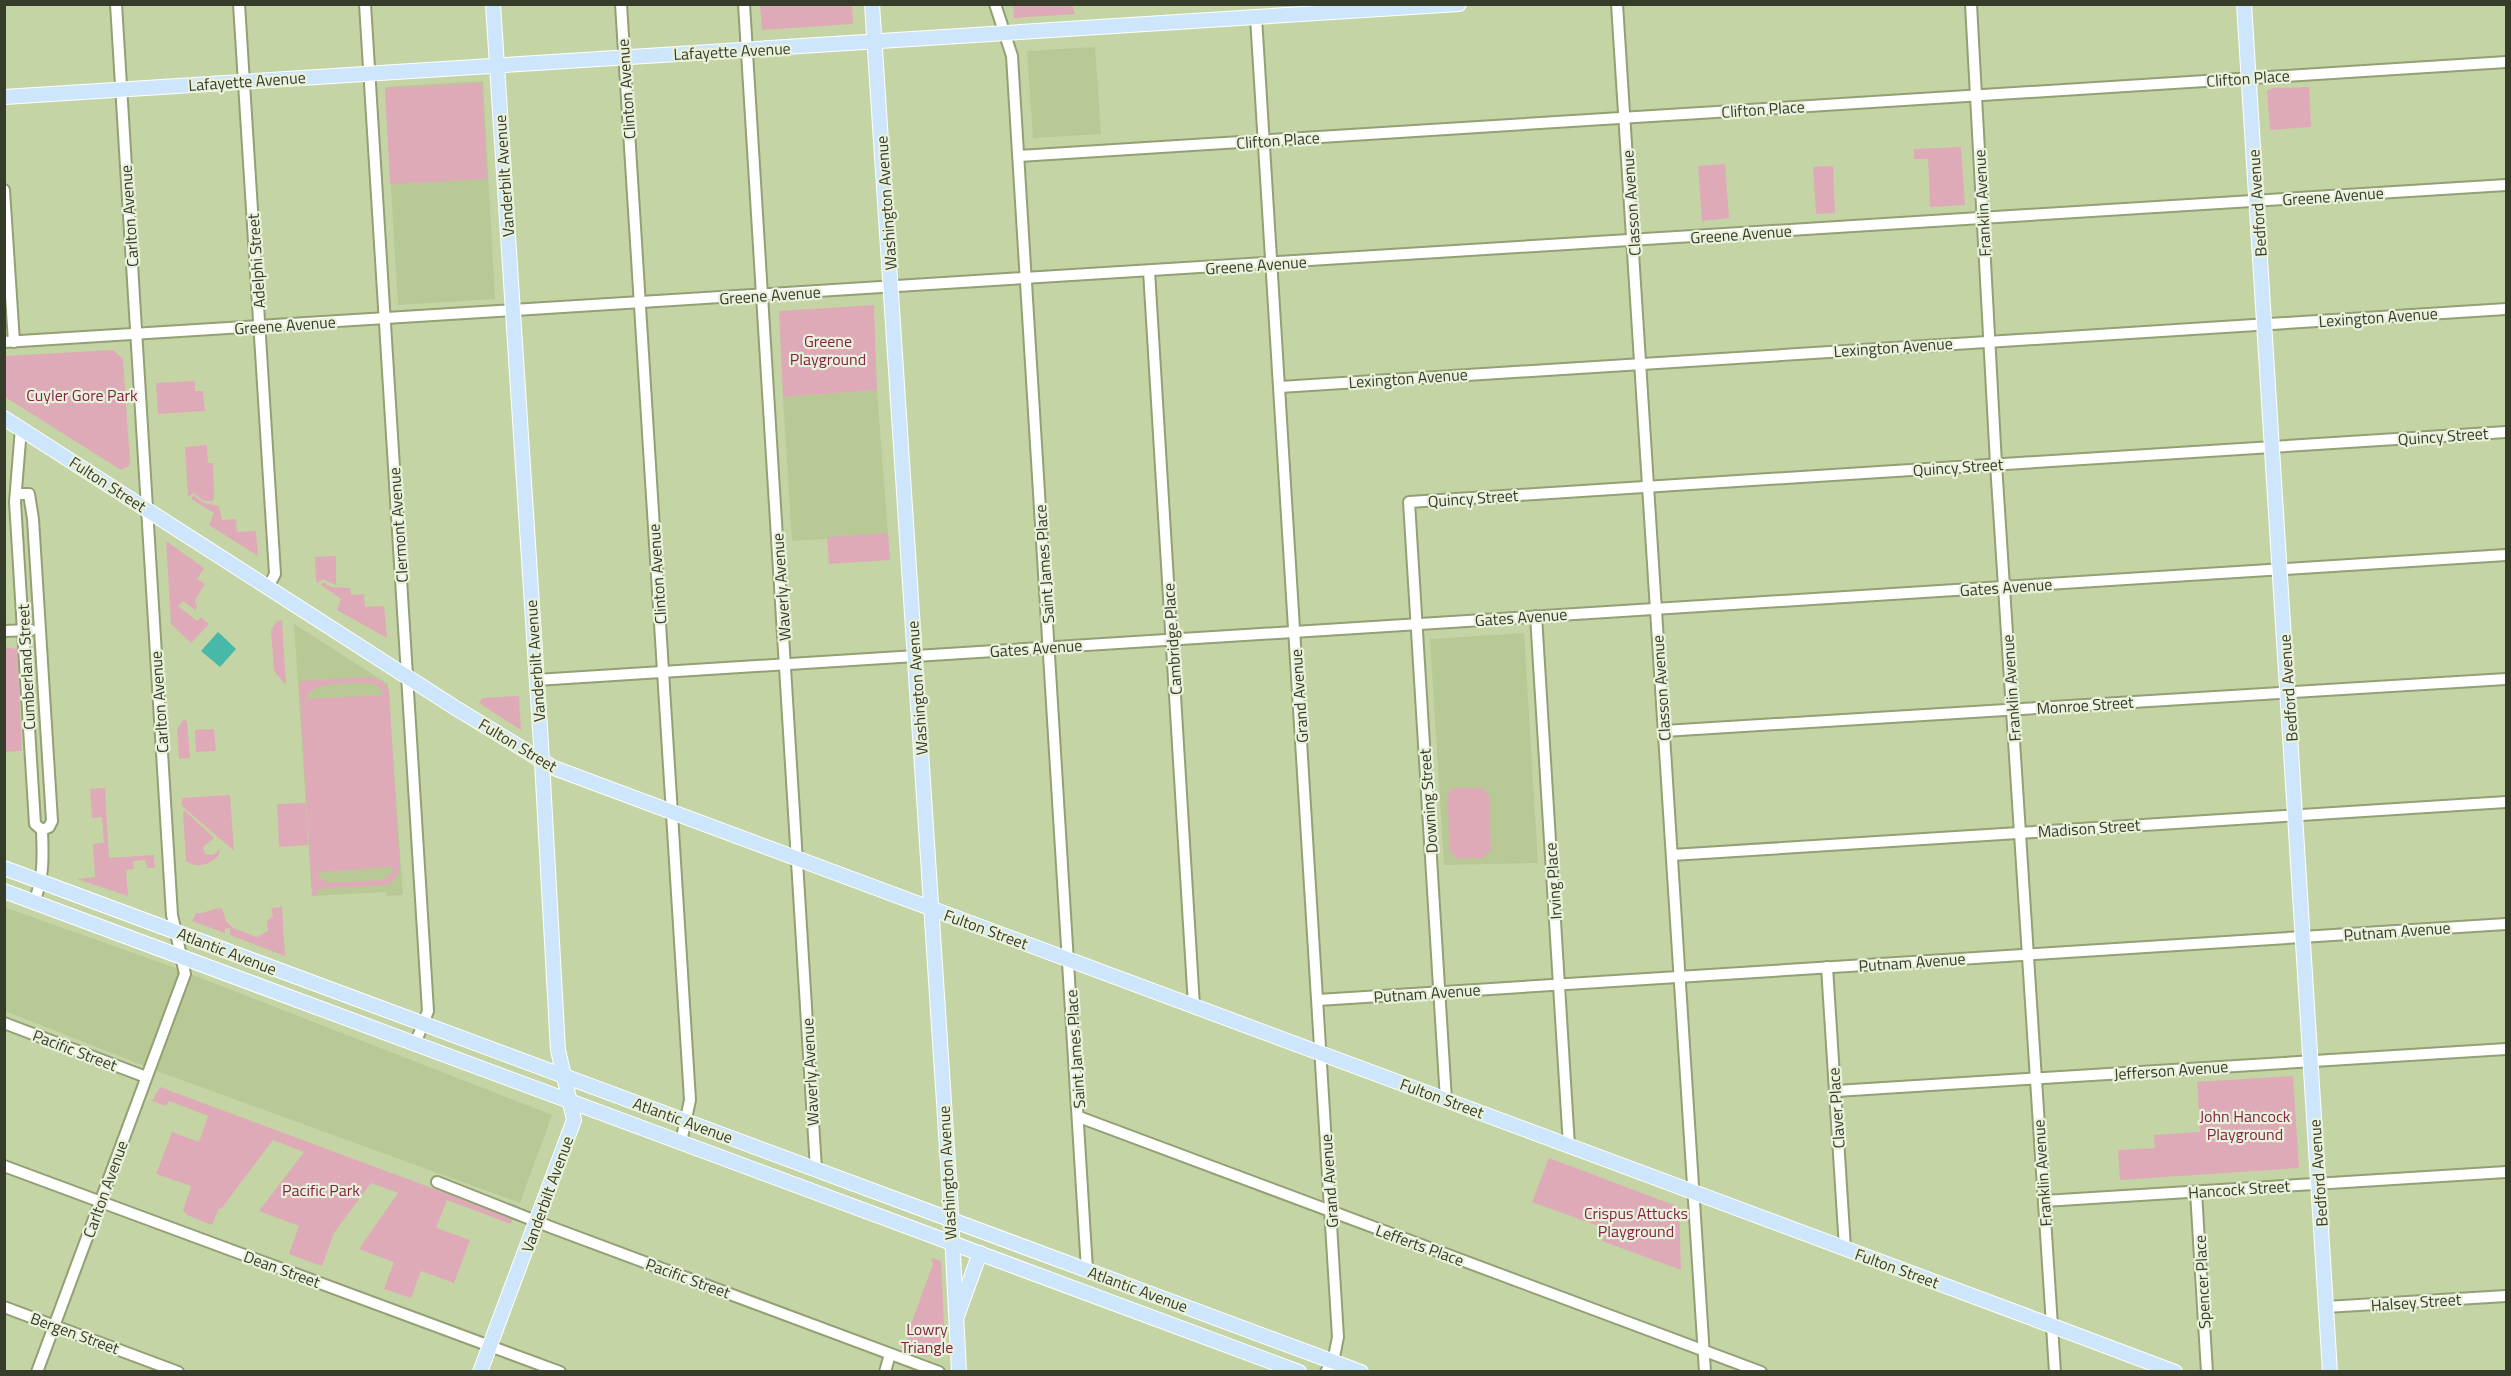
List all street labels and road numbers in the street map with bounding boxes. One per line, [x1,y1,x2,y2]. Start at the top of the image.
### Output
street label: Lafayette Avenue [673,36,791,66]
street label: Clinton Avenue [611,38,641,140]
street label: Clifton Place [2205,63,2291,93]
street label: Lafayette Avenue [188,65,306,97]
street label: Clifton Place [1720,94,1806,124]
street label: Vanderbilt Avenue [488,114,520,238]
street label: Clifton Place [1235,125,1321,155]
street label: Washington Avenue [869,135,903,271]
street label: Classon Avenue [1615,149,1647,257]
street label: Franklin Avenue [1967,149,1997,257]
street label: Bedford Avenue [2241,149,2273,257]
street label: Carlton Avenue [113,164,145,268]
street label: Greene Avenue [2281,180,2385,212]
street label: Adelphi Street [241,212,271,309]
street label: Greene Avenue [1689,218,1793,250]
street label: Greene Avenue [1204,249,1308,281]
street label: Greene Avenue [718,279,822,311]
street label: Lexington Avenue [2318,301,2438,333]
street label: Greene Avenue [233,309,337,341]
street label: Lexington Avenue [1833,331,1953,363]
street label: Lexington Avenue [1348,362,1468,394]
street label: Quincy Street [2397,421,2489,451]
street label: Fulton Street [65,450,152,518]
street label: Quincy Street [1912,452,2004,482]
street label: Clermont Avenue [382,467,414,583]
street label: Quincy Street [1427,483,1519,513]
street label: Saint James Place [1028,504,1060,624]
street label: Clinton Avenue [642,523,672,625]
street label: Waverly Avenue [765,532,797,642]
street label: Gates Avenue [1959,572,2053,602]
street label: Cambridge Place [1156,582,1188,696]
street label: Vanderbilt Avenue [519,599,551,723]
street label: Gates Avenue [1474,602,1568,632]
street label: Cumberland Street [11,603,41,731]
street label: Washington Avenue [900,620,934,756]
street label: Gates Avenue [989,633,1083,663]
street label: Classon Avenue [1645,634,1677,742]
street label: Franklin Avenue [1995,634,2027,742]
street label: Bedford Avenue [2272,634,2304,742]
street label: Grand Avenue [1284,648,1314,744]
street label: Carlton Avenue [143,650,175,754]
street label: Monroe Street [2036,690,2135,720]
street label: Fulton Street [474,712,562,778]
street label: Downing Street [1412,748,1444,854]
street label: Madison Street [2037,812,2141,844]
street label: Irving Place [1538,842,1568,920]
street label: Fulton Street [941,903,1032,955]
street label: Putnam Avenue [2343,915,2451,947]
street label: Atlantic Avenue [174,921,280,981]
street label: Putnam Avenue [1858,946,1966,978]
street label: Putnam Avenue [1373,977,1481,1009]
street label: Saint James Place [1059,989,1091,1109]
street label: Waverly Avenue [795,1017,825,1127]
street label: Pacific Street [29,1023,121,1077]
street label: Jefferson Avenue [2113,1054,2229,1086]
street label: Claver Place [1821,1067,1851,1149]
street label: Fulton Street [1397,1072,1488,1124]
street label: Atlantic Avenue [630,1091,736,1149]
street label: Washington Avenue [931,1105,963,1241]
street label: Franklin Avenue [2026,1119,2058,1227]
street label: Bedford Avenue [2302,1119,2334,1227]
street label: Vanderbilt Avenue [515,1132,579,1256]
street label: Grand Avenue [1314,1133,1344,1229]
street label: Carlton Avenue [76,1137,134,1241]
street label: Hancock Street [2187,1173,2291,1205]
street label: Lefferts Place [1372,1218,1468,1272]
street label: Spencer Place [2188,1234,2216,1330]
street label: Fulton Street [1852,1242,1943,1294]
street label: Dean Street [240,1244,324,1294]
street label: Pacific Street [642,1252,734,1305]
street label: Atlantic Avenue [1085,1260,1191,1318]
street label: Halsey Street [2370,1287,2462,1317]
street label: Bergen Street [27,1306,123,1360]

